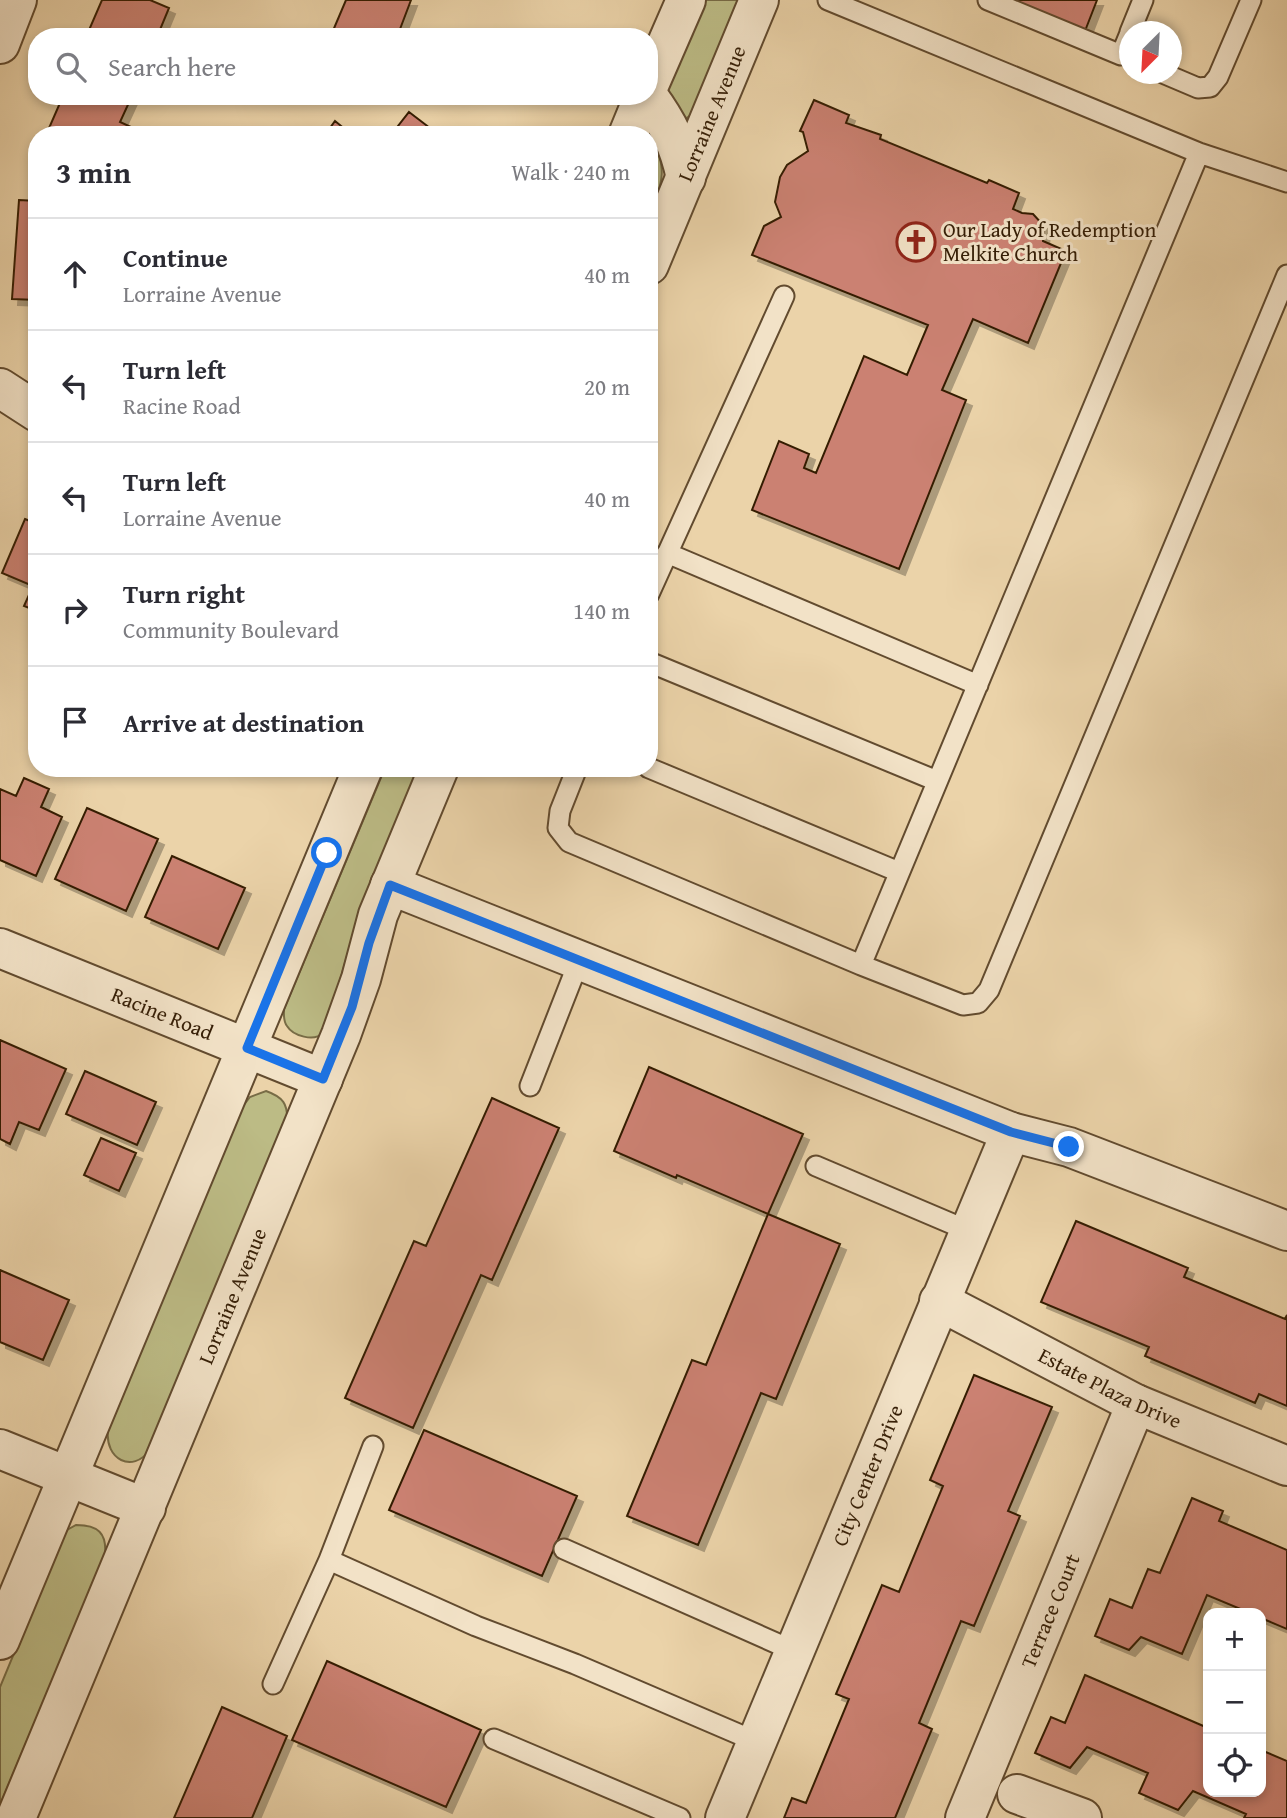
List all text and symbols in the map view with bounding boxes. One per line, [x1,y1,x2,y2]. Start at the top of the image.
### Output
north arrow [1119,21,1182,84]
search box [28,28,658,105]
street label: Lorraine Avenue [669,40,754,186]
text: Search here [108,47,236,86]
icon: search [52,48,90,86]
text: 3 min [56,150,131,194]
text: Walk · 240 m [511,155,630,188]
place label: Our Lady of Redemption Melkite Church [943,214,1156,269]
church icon: Our Lady of Redemption Melkite Church [895,221,937,263]
text: Continue [123,238,228,277]
icon: ahead [56,255,94,293]
text: 40 m [584,258,630,291]
text: Lorraine Avenue [123,277,281,310]
text: Turn left [123,350,226,389]
icon: left [56,367,94,405]
text: 20 m [584,370,630,403]
text: Racine Road [123,389,241,422]
text: Turn left [123,462,226,501]
icon: left [56,479,94,517]
text: 40 m [584,482,630,515]
text: Lorraine Avenue [123,501,281,534]
text: Turn right [123,574,245,613]
icon: right [56,591,94,629]
text: 140 m [573,594,630,627]
text: Community Boulevard [123,613,339,646]
icon: arrive [56,703,94,741]
text: Arrive at destination [123,703,364,742]
route start [311,837,342,868]
street label: Racine Road [107,979,219,1048]
route end [1053,1131,1084,1162]
street label: Lorraine Avenue [190,1223,274,1369]
street label: Estate Plaza Drive [1033,1340,1186,1436]
street label: City Center Drive [824,1400,911,1551]
street label: Terrace Court [1013,1548,1088,1673]
map controls [1203,1608,1266,1797]
button: + [1203,1608,1266,1671]
button: − [1203,1671,1266,1734]
button: locate [1203,1734,1266,1797]

